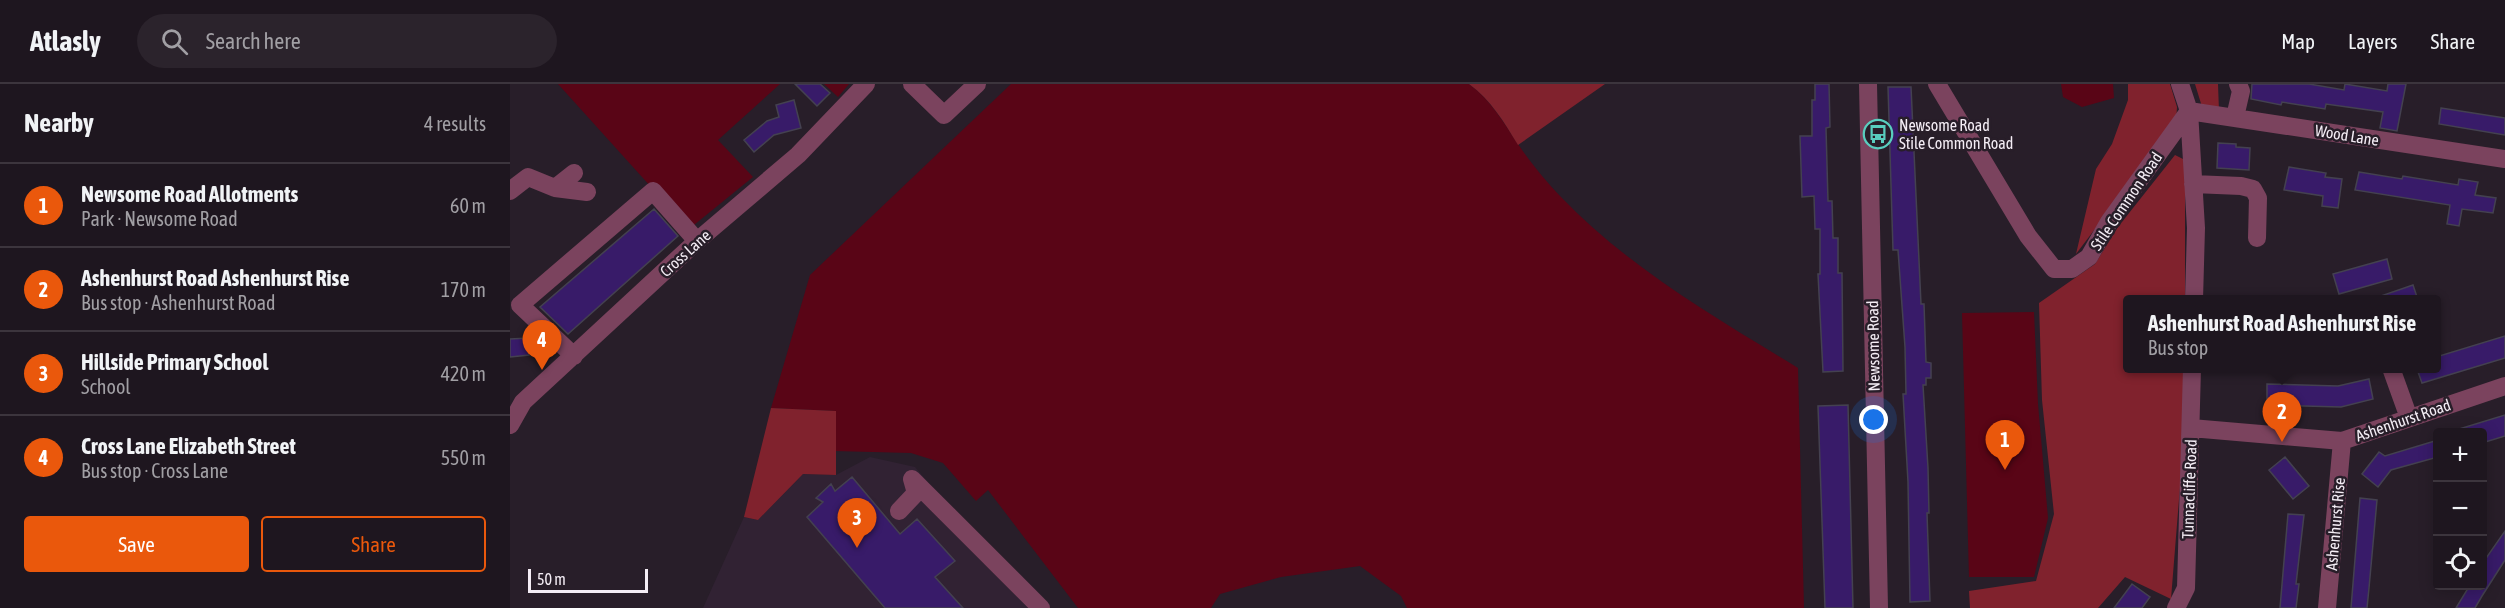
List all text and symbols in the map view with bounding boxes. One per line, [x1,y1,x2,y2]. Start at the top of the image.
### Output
search box [137,14,557,68]
text: Atlasly [30,25,101,57]
icon: search [158,25,191,58]
text: Search here [206,28,301,54]
text: Map [2281,29,2315,53]
text: Layers [2348,29,2398,53]
text: Share [2431,29,2475,53]
text: Nearby [24,108,94,138]
text: 4 results [424,112,486,135]
place label: Newsome Road Stile Common Road [1899,116,2013,152]
bus stop icon: Newsome Road Stile Common Road [1862,118,1894,150]
street label: Wood Lane [2314,121,2380,149]
street label: Stile Common Road [2087,149,2165,253]
text: Newsome Road Allotments [81,181,298,207]
text: 1 [39,194,48,217]
text: 60 m [450,194,486,217]
text: Park · Newsome Road [81,207,238,230]
street label: Cross Lane [656,226,714,280]
text: Ashenhurst Road Ashenhurst Rise [81,265,349,291]
text: 2 [39,278,48,301]
text: 170 m [441,278,486,301]
text: Bus stop · Ashenhurst Road [81,291,276,314]
popup [2123,295,2441,373]
street label: Newsome Road [1863,300,1883,392]
text: Ashenhurst Road Ashenhurst Rise [2148,310,2416,336]
pin: 4 [522,320,561,370]
text: Bus stop [2148,336,2208,359]
text: Hillside Primary School [81,349,268,375]
text: 3 [39,362,48,385]
text: 420 m [441,362,486,385]
text: School [81,375,131,398]
pin: 2 [2262,392,2302,442]
street label: Ashenhurst Road [2353,395,2453,445]
your location [1859,405,1888,434]
pin: 1 [1986,420,2024,470]
map controls [2433,428,2487,590]
button: + [2433,428,2487,482]
text: Cross Lane Elizabeth Street [81,433,296,459]
street label: Tunnacliffe Road [2178,439,2200,539]
text: 4 [39,446,48,469]
text: 550 m [441,446,486,469]
text: Bus stop · Cross Lane [81,459,228,482]
street label: Ashenhurst Rise [2322,477,2348,571]
button: − [2433,482,2487,536]
pin: 3 [838,498,876,548]
button: Save [24,516,249,572]
button: Share [261,516,486,572]
button: locate [2433,536,2487,590]
scale bar [528,566,648,594]
text: 50 m [537,570,566,588]

